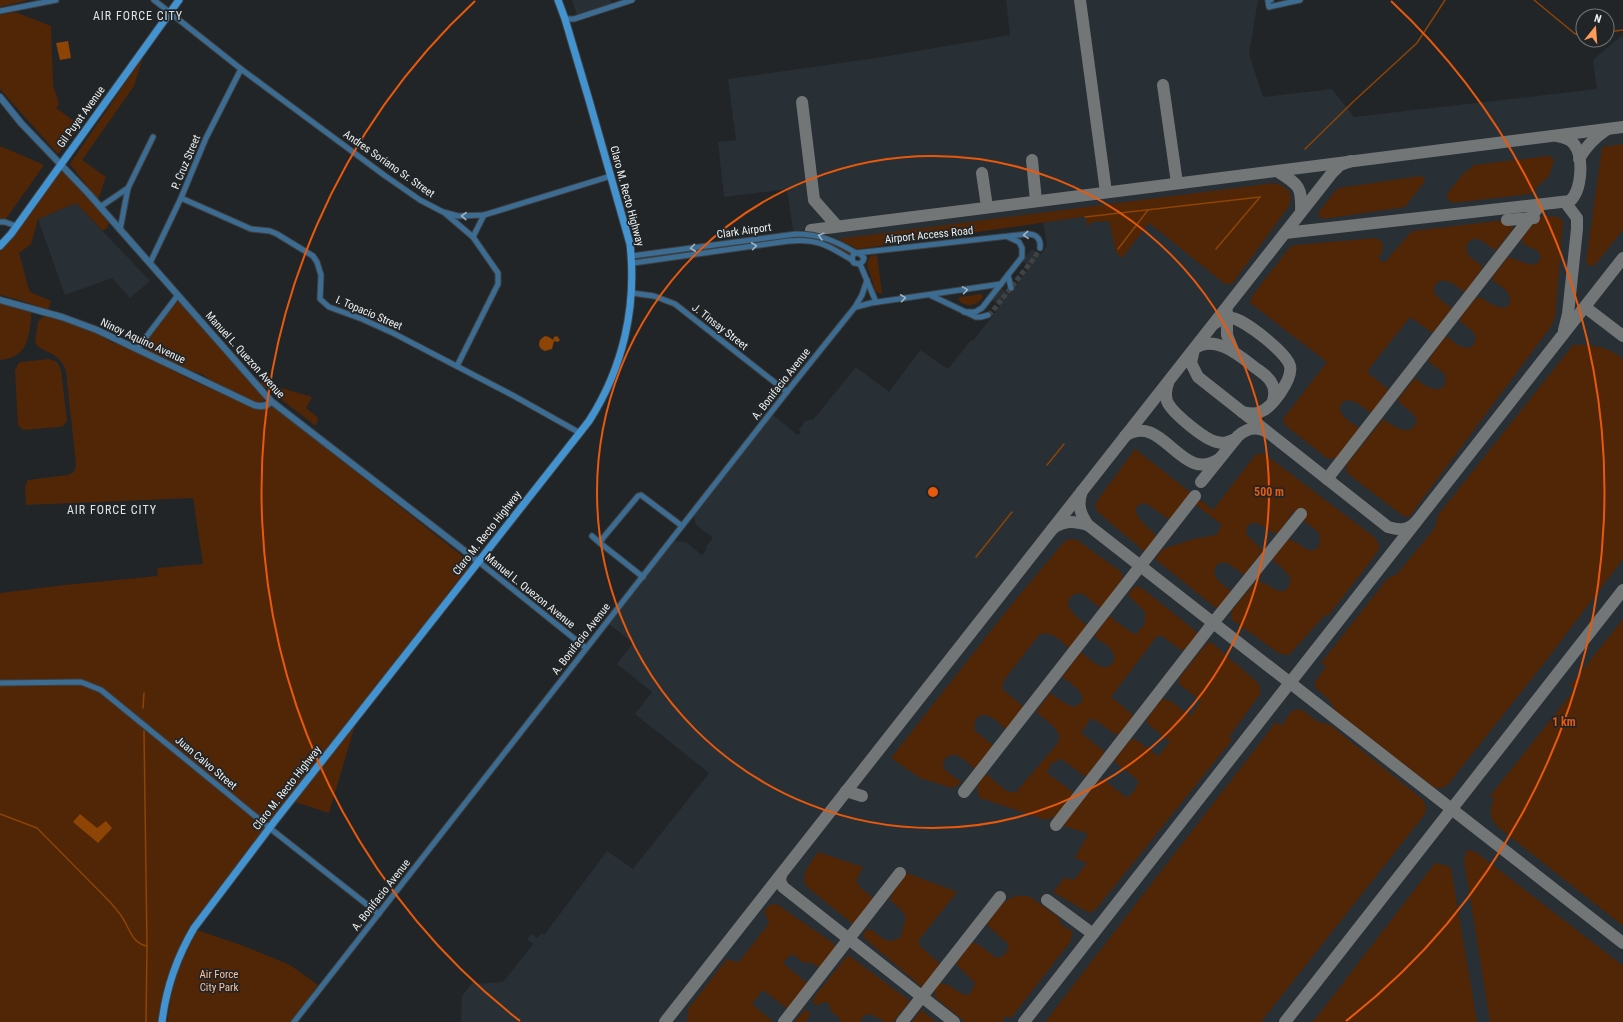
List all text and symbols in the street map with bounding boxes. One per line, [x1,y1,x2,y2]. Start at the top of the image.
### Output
north arrow [1575,8,1615,48]
district label: AIR FORCE CITY [93,9,183,23]
text: N [1593,12,1603,26]
street label: Gil Puyat Avenue [54,84,108,150]
street label: Andres Soriano Sr. Street [341,128,437,200]
street label: P. Cruz Street [169,133,203,191]
street label: Claro M. Recto Highway [607,144,647,248]
one-way arrow [461,212,467,220]
street label: Clark Airport [716,221,772,241]
street label: Airport Access Road [884,224,974,246]
one-way arrow [1023,230,1029,239]
one-way arrow [818,232,825,241]
one-way arrow [751,242,758,251]
one-way arrow [689,243,696,252]
one-way arrow [962,286,968,295]
street label: I. Topacio Street [334,293,404,333]
one-way arrow [900,294,906,303]
street label: J. Tinsay Street [690,301,750,353]
street label: Manuel L. Quezon Avenue [203,309,287,401]
street label: Ninoy Aquino Avenue [99,316,187,366]
street label: A. Bonifacio Avenue [749,346,813,422]
centre of rings [926,485,940,499]
text: 500 m [1254,485,1284,499]
street label: Claro M. Recto Highway [450,488,524,578]
district label: AIR FORCE CITY [67,503,157,517]
street label: Manuel L. Quezon Avenue [482,551,578,631]
street label: A. Bonifacio Avenue [549,601,613,677]
text: 1 km [1552,715,1576,729]
street label: Juan Calvo Street [173,734,239,792]
street label: Claro M. Recto Highway [250,743,324,833]
street label: A. Bonifacio Avenue [349,857,413,933]
park label: Air Force City Park [200,968,238,994]

